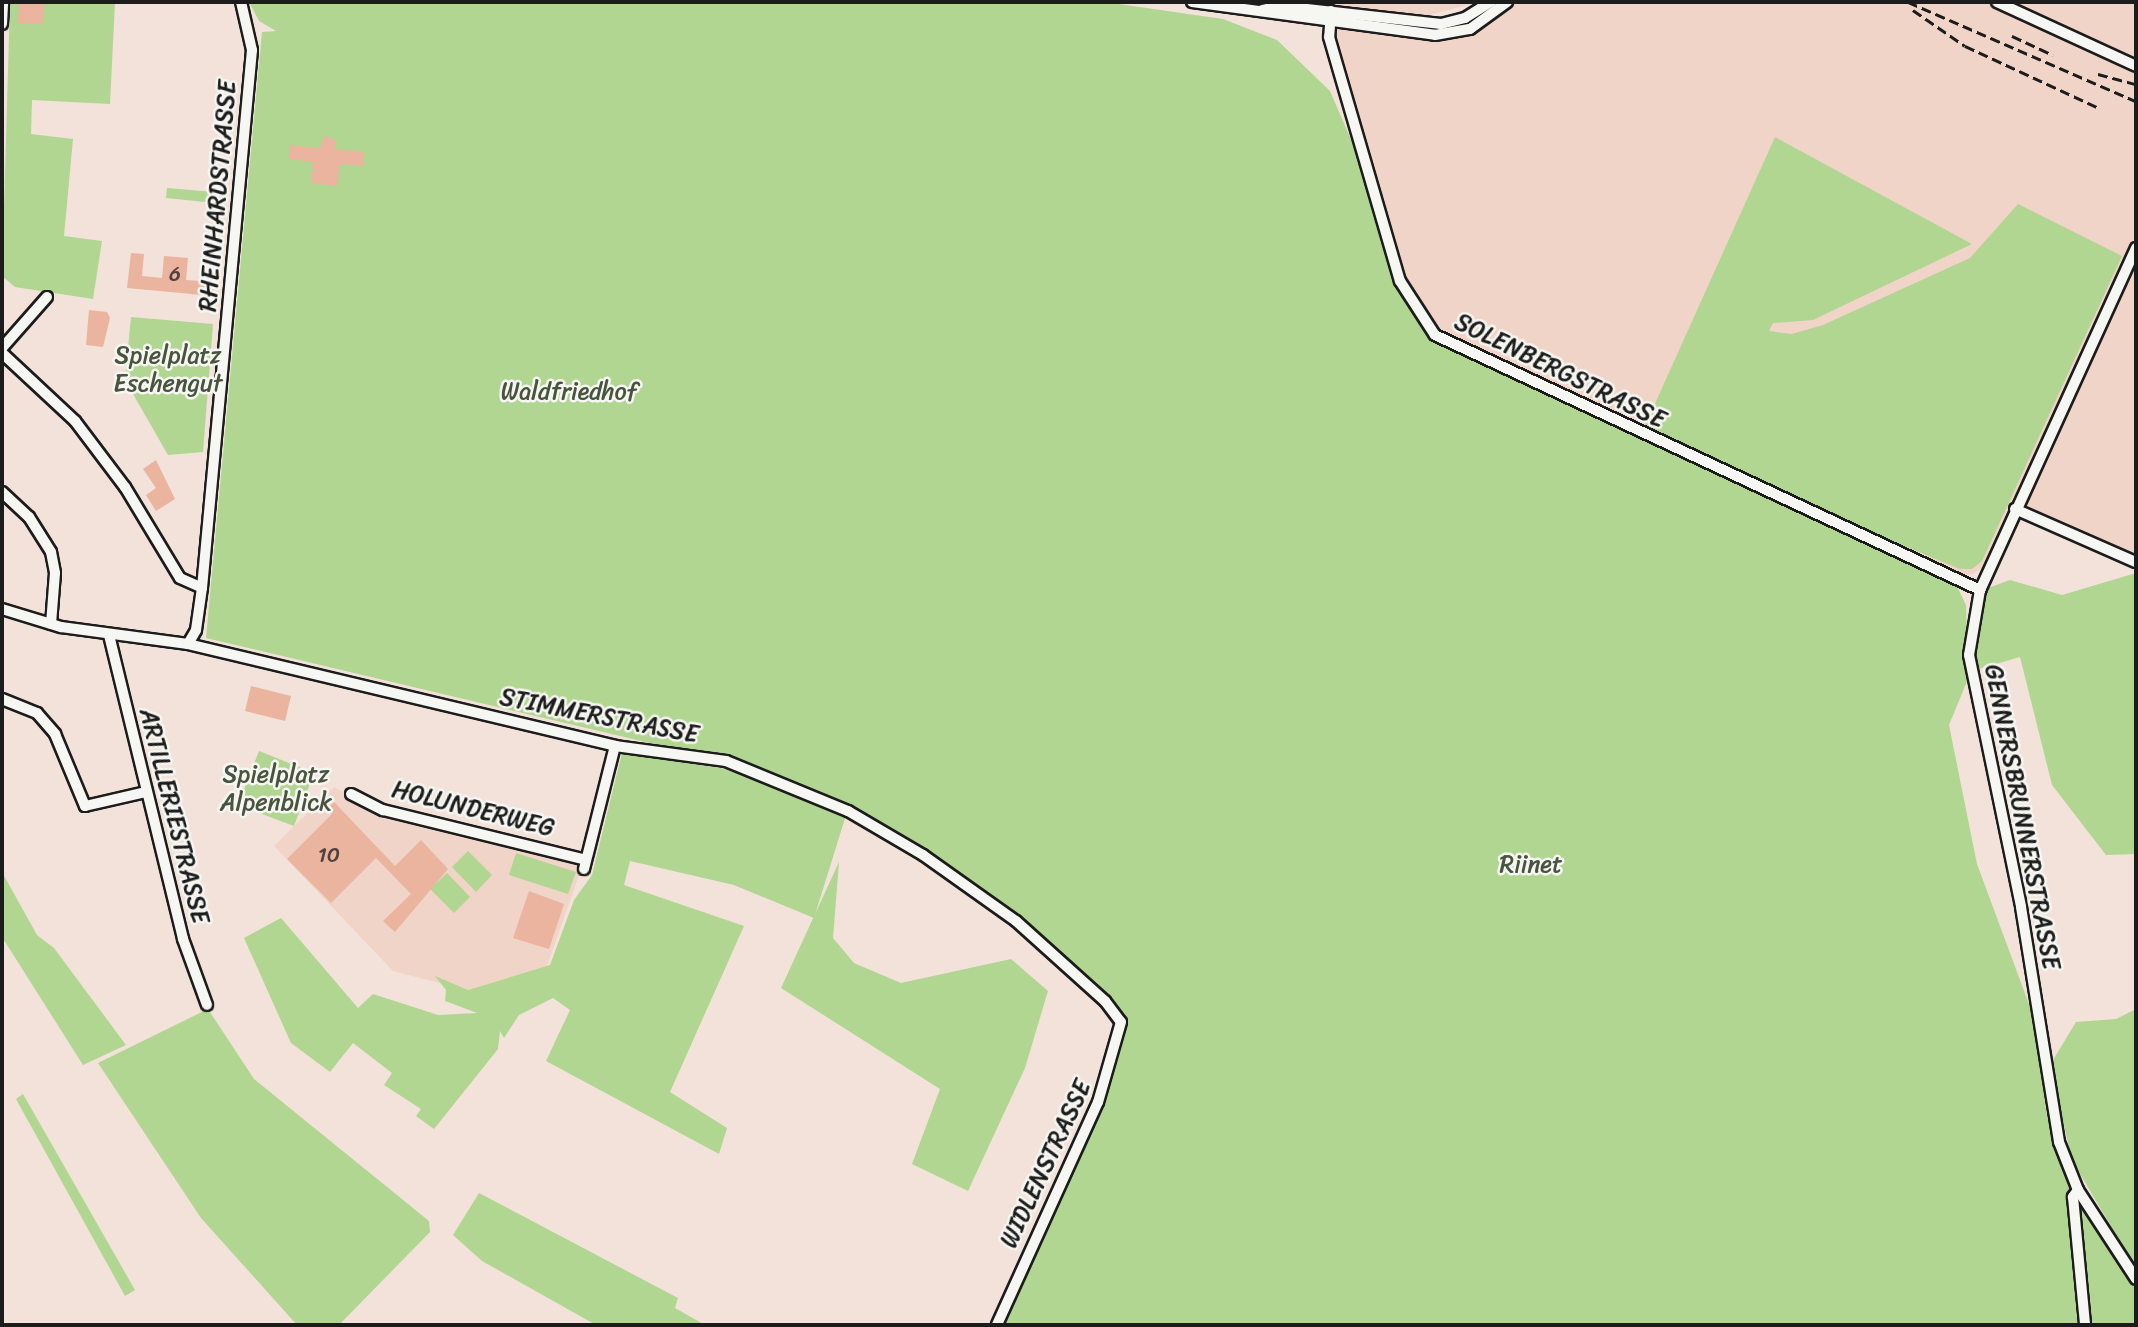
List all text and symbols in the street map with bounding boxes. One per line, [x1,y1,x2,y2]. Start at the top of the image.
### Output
street label: RHEINHARDSTRASSE [194,79,242,313]
house number: 6 [169,261,181,287]
street label: SOLENBERGSTRASSE [1450,307,1670,435]
park label: Spielplatz Eschengut [114,342,222,398]
park label: Waldfriedhof [501,378,637,406]
street label: GENNERSBRUNNERSTRASSE [1978,662,2066,972]
street label: STIMMERSTRASSE [497,683,701,749]
street label: ARTILLERIESTRASSE [133,705,215,927]
park label: Spielplatz Alpenblick [220,761,332,817]
street label: HOLUNDERWEG [389,775,557,843]
house number: 10 [318,842,340,868]
park label: Riinet [1500,851,1562,879]
street label: WIDLENSTRASSE [995,1076,1097,1252]

